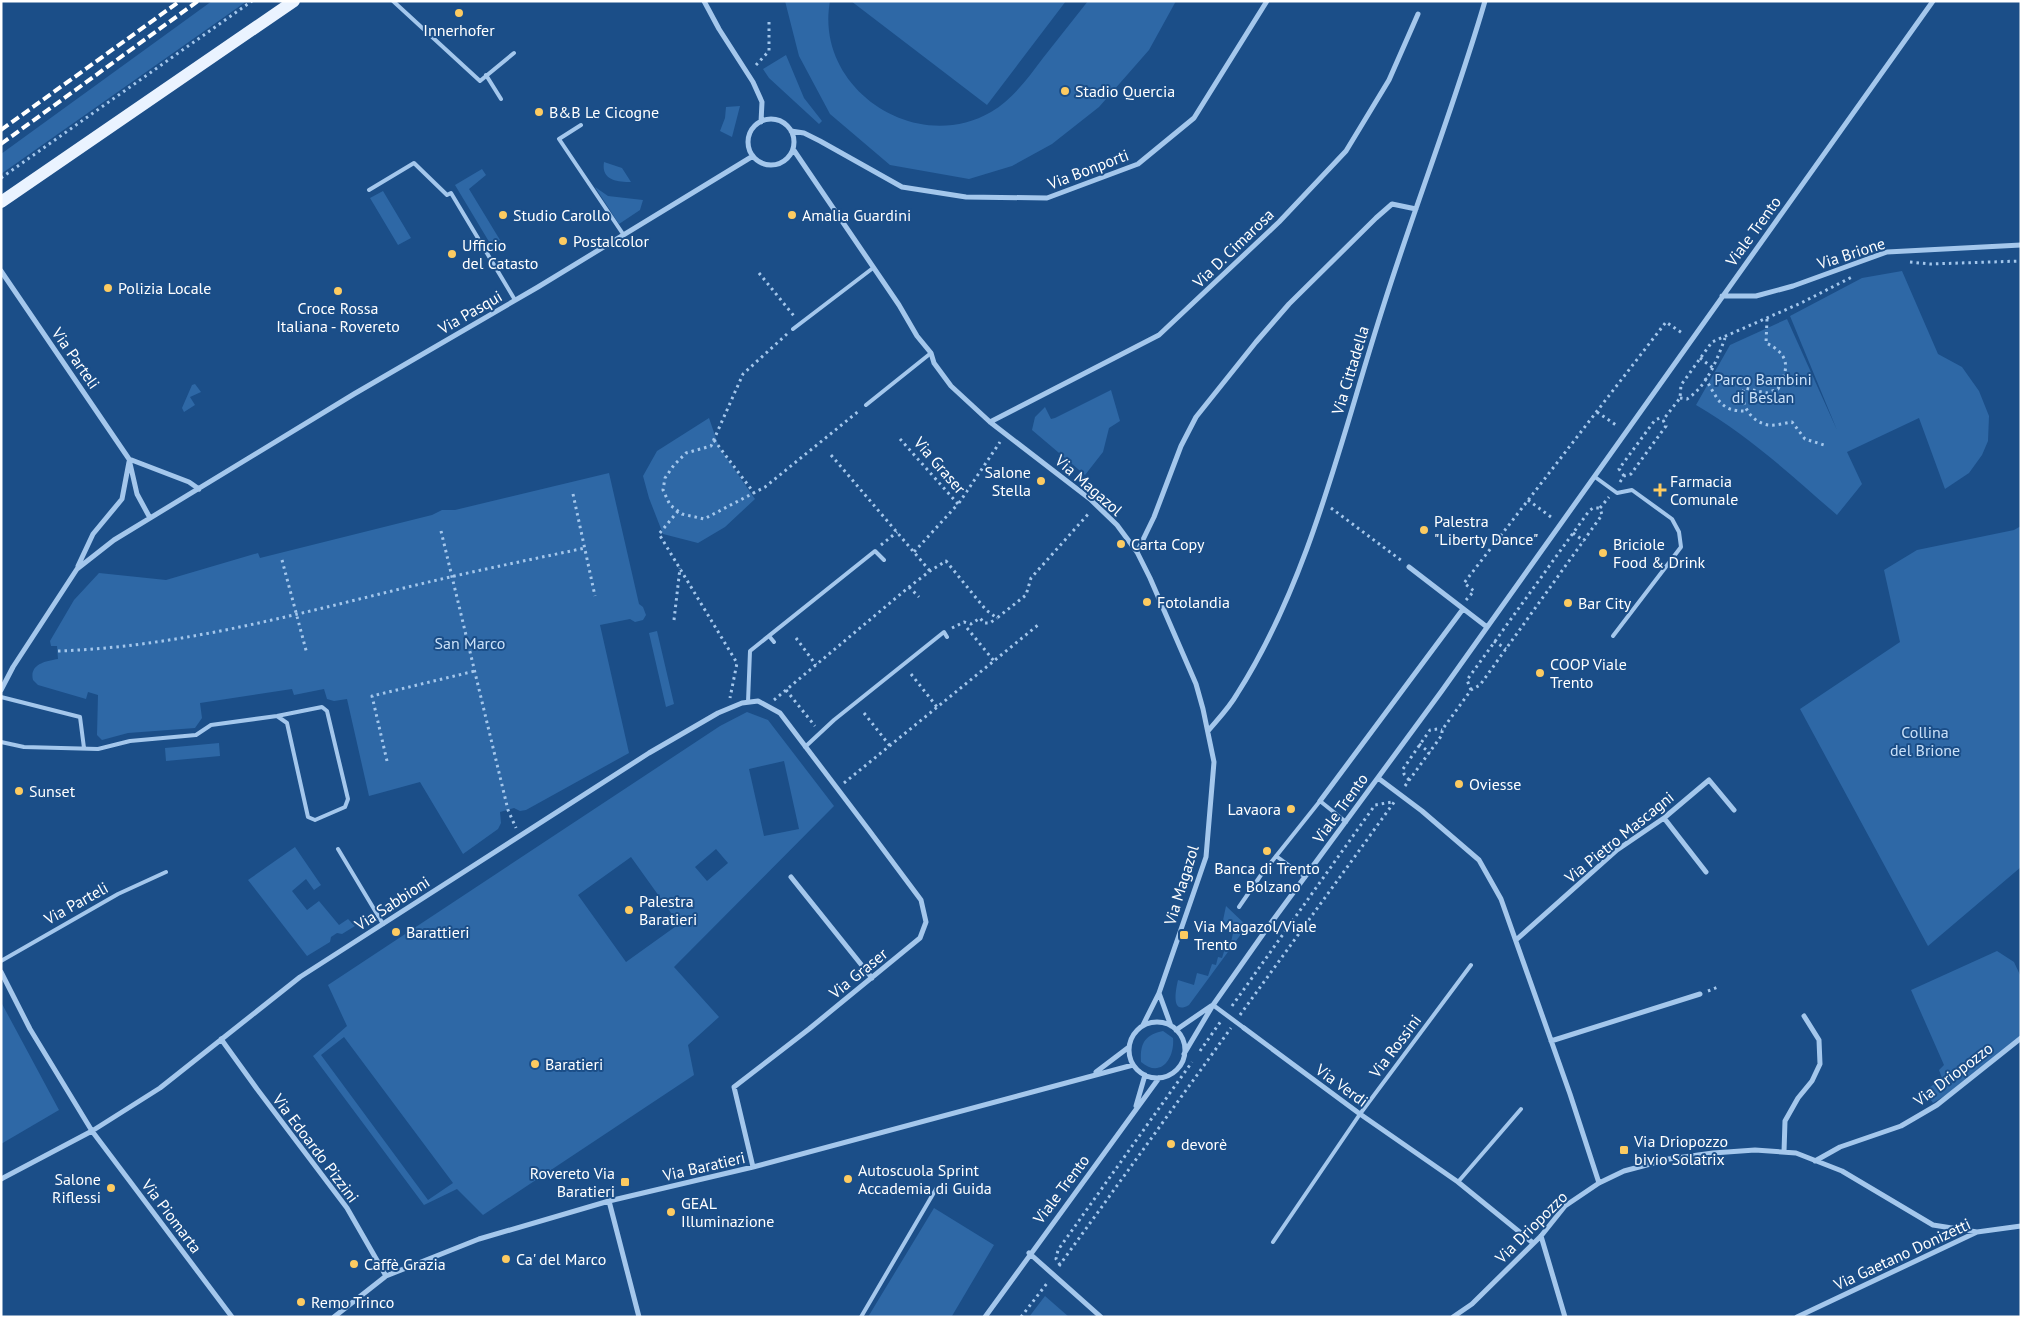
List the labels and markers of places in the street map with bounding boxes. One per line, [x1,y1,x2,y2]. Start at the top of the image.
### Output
marker: Innerhofer [453,7,465,19]
place label: Innerhofer [423,20,495,40]
place label: Stadio Quercia [1075,81,1175,101]
marker: Stadio Quercia [1059,85,1071,97]
place label: B&B Le Cicogne [549,102,659,122]
marker: B&B Le Cicogne [533,106,545,118]
place label: Studio Carollo [513,205,610,225]
place label: Amalia Guardini [802,205,911,225]
marker: Studio Carollo [497,209,509,221]
marker: Amalia Guardini [786,209,798,221]
place label: Postalcolor [573,231,649,251]
place label: Ufficio del Catasto [462,235,538,273]
marker: Postalcolor [557,235,569,247]
marker: Ufficio del Catasto [446,248,458,260]
place label: Polizia Locale [118,278,211,298]
marker: Polizia Locale [102,282,114,294]
marker: Croce Rossa Italiana - Rovereto [332,285,344,297]
place label: Croce Rossa Italiana - Rovereto [276,298,400,336]
place label: Salone Stella [984,462,1031,500]
place label: Farmacia Comunale [1670,471,1738,509]
marker: Salone Stella [1035,475,1047,487]
marker: Farmacia Comunale [1654,484,1666,496]
place label: Palestra "Liberty Dance" [1434,511,1538,549]
marker: Palestra "Liberty Dance" [1418,524,1430,536]
place label: Carta Copy [1131,534,1205,554]
place label: Briciole Food & Drink [1613,534,1706,572]
marker: Carta Copy [1115,538,1127,550]
marker: Briciole Food & Drink [1597,547,1609,559]
place label: Fotolandia [1157,592,1230,612]
place label: Bar City [1578,593,1632,613]
marker: Fotolandia [1141,596,1153,608]
marker: Bar City [1562,597,1574,609]
place label: COOP Viale Trento [1550,654,1627,692]
marker: COOP Viale Trento [1534,667,1546,679]
place label: Oviesse [1469,774,1521,794]
marker: Oviesse [1453,778,1465,790]
place label: Sunset [29,781,76,801]
marker: Sunset [13,785,25,797]
place label: Lavaora [1228,799,1281,819]
marker: Lavaora [1285,803,1297,815]
marker: Banca di Trento e Bolzano [1261,845,1273,857]
place label: Banca di Trento e Bolzano [1214,858,1320,896]
place label: Palestra Baratieri [639,891,697,929]
marker: Palestra Baratieri [623,904,635,916]
place label: Via Magazol/Viale Trento [1193,916,1317,954]
place label: Barattieri [406,922,470,942]
marker: Barattieri [390,926,402,938]
marker: Via Magazol/Viale Trento [1178,929,1190,941]
place label: Baratieri [545,1054,603,1074]
marker: Baratieri [529,1058,541,1070]
place label: Via Driopozzo bivio Solatrix [1633,1131,1728,1169]
place label: devorè [1181,1134,1227,1154]
marker: devorè [1165,1138,1177,1150]
marker: Via Driopozzo bivio Solatrix [1618,1144,1630,1156]
place label: Autoscuola Sprint Accademia di Guida [858,1160,992,1198]
place label: Rovereto Via Baratieri [530,1163,615,1201]
place label: Salone Riflessi [52,1169,101,1207]
marker: Autoscuola Sprint Accademia di Guida [842,1173,854,1185]
marker: Rovereto Via Baratieri [619,1176,631,1188]
marker: Salone Riflessi [105,1182,117,1194]
place label: GEAL Illuminazione [681,1193,775,1231]
marker: GEAL Illuminazione [665,1206,677,1218]
place label: Ca' del Marco [516,1249,606,1269]
marker: Ca' del Marco [500,1253,512,1265]
place label: Caffè Grazia [364,1254,446,1274]
marker: Caffè Grazia [348,1258,360,1270]
place label: Remo Trinco [311,1292,394,1312]
marker: Remo Trinco [295,1296,307,1308]

